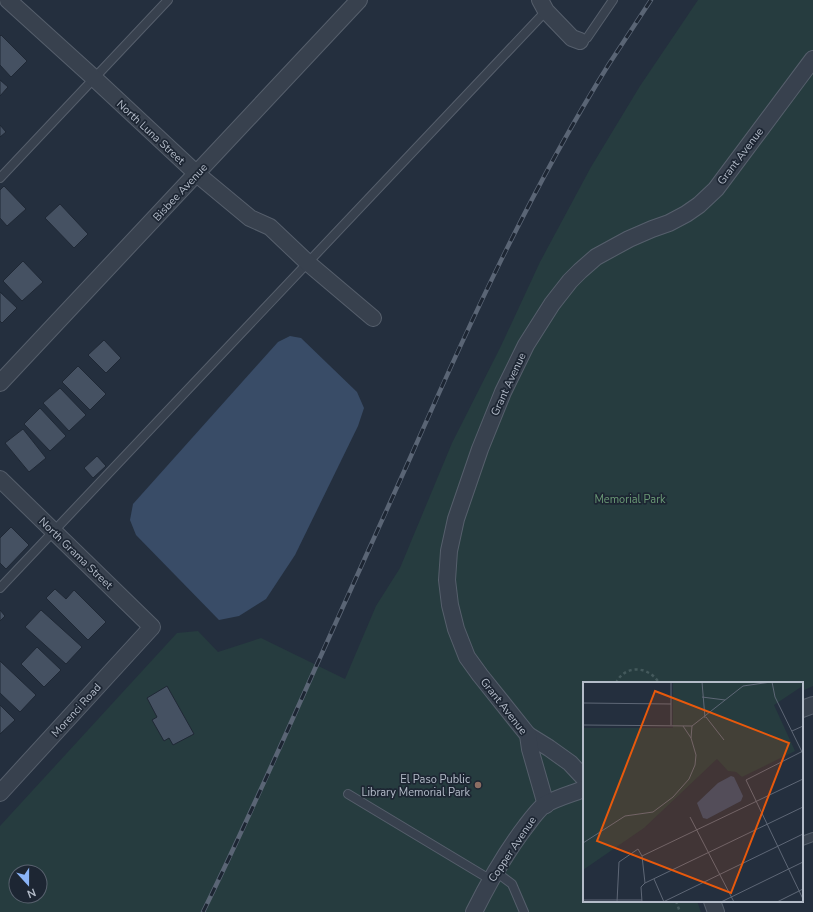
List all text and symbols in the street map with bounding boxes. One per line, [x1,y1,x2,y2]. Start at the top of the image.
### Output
street label: North Luna Street [113,97,188,168]
street label: Grant Avenue [714,124,767,188]
street label: Bisbee Avenue [150,160,211,224]
street label: Grant Avenue [487,350,530,418]
park label: Memorial Park [594,492,666,507]
street label: North Grama Street [35,514,116,593]
street label: Grant Avenue [477,675,531,738]
street label: Morenci Road [48,680,105,740]
inset map [583,682,803,902]
place label: El Paso Public Library Memorial Park [361,772,470,800]
marker: El Paso Public Library Memorial Park [473,780,483,790]
street label: Copper Avenue [485,813,540,885]
north arrow [8,864,48,904]
text: N [25,884,38,901]

